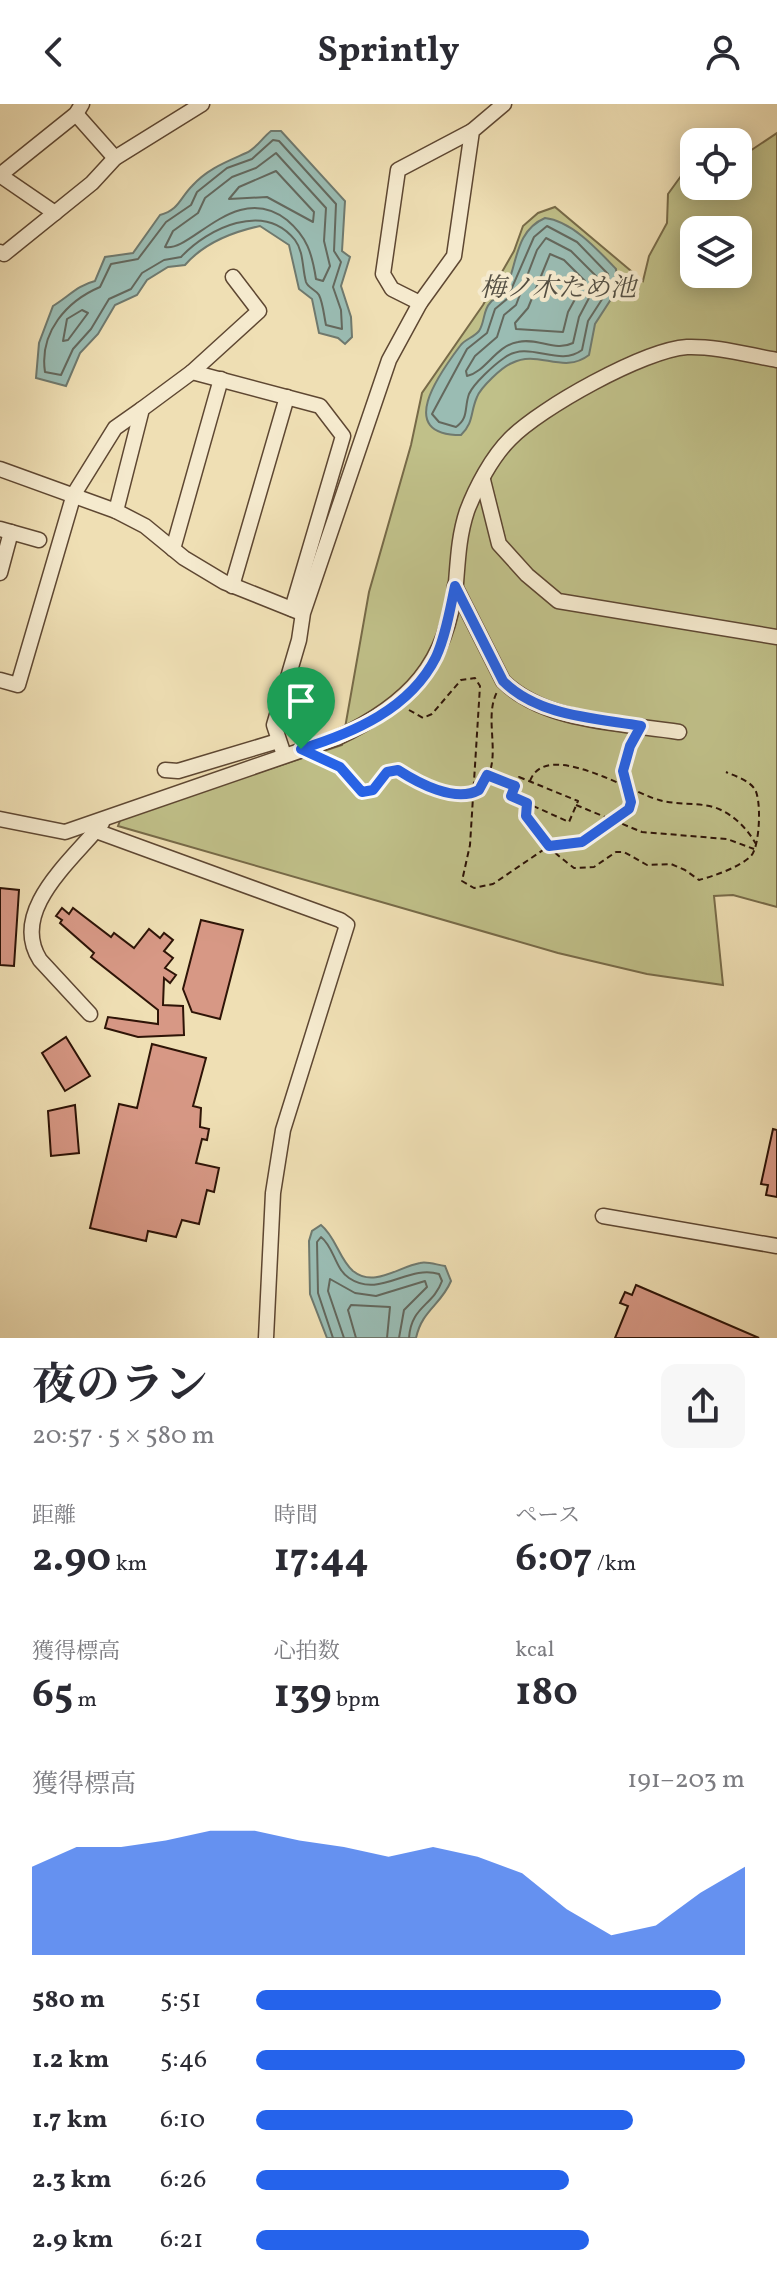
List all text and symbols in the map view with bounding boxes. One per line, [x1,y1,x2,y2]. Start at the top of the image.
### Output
text: Sprintly [318,27,459,77]
icon: back [32,30,76,74]
icon: person [701,30,745,74]
map controls [680,128,752,288]
button: locate [680,128,752,200]
button: layers [680,216,752,288]
water label: 梅ノ木ため池 [480,271,639,307]
pin [267,667,335,749]
icon: arrive [279,679,323,723]
text: 夜のラン [32,1357,208,1418]
button: share [661,1364,745,1448]
text: 20:57 · 5 × 580 m [32,1418,215,1454]
text: 距離 [32,1501,76,1532]
text: 時間 [274,1501,318,1532]
text: ペース [515,1501,580,1532]
text: 2.90 [32,1532,111,1588]
text: 17:44 [274,1532,369,1588]
text: 6:07 [515,1532,592,1588]
text: km [111,1549,147,1580]
text: /km [592,1549,636,1580]
text: kcal [515,1635,554,1666]
text: 獲得標高 [32,1637,120,1668]
text: 心拍数 [274,1637,340,1668]
text: 180 [515,1666,578,1722]
text: 65 [32,1668,73,1724]
text: 139 [274,1668,332,1724]
text: m [73,1685,97,1716]
text: bpm [332,1685,380,1716]
text: 191–203 m [627,1762,745,1798]
text: 獲得標高 [32,1767,136,1803]
text: 580 m [32,1982,105,2018]
text: 5:51 [160,1982,201,2018]
text: 1.2 km [32,2042,109,2078]
text: 5:46 [160,2042,207,2078]
text: 1.7 km [32,2102,108,2138]
text: 6:10 [160,2102,205,2138]
text: 2.3 km [32,2162,112,2198]
text: 6:26 [160,2162,206,2198]
text: 2.9 km [32,2222,113,2258]
text: 6:21 [160,2222,203,2258]

